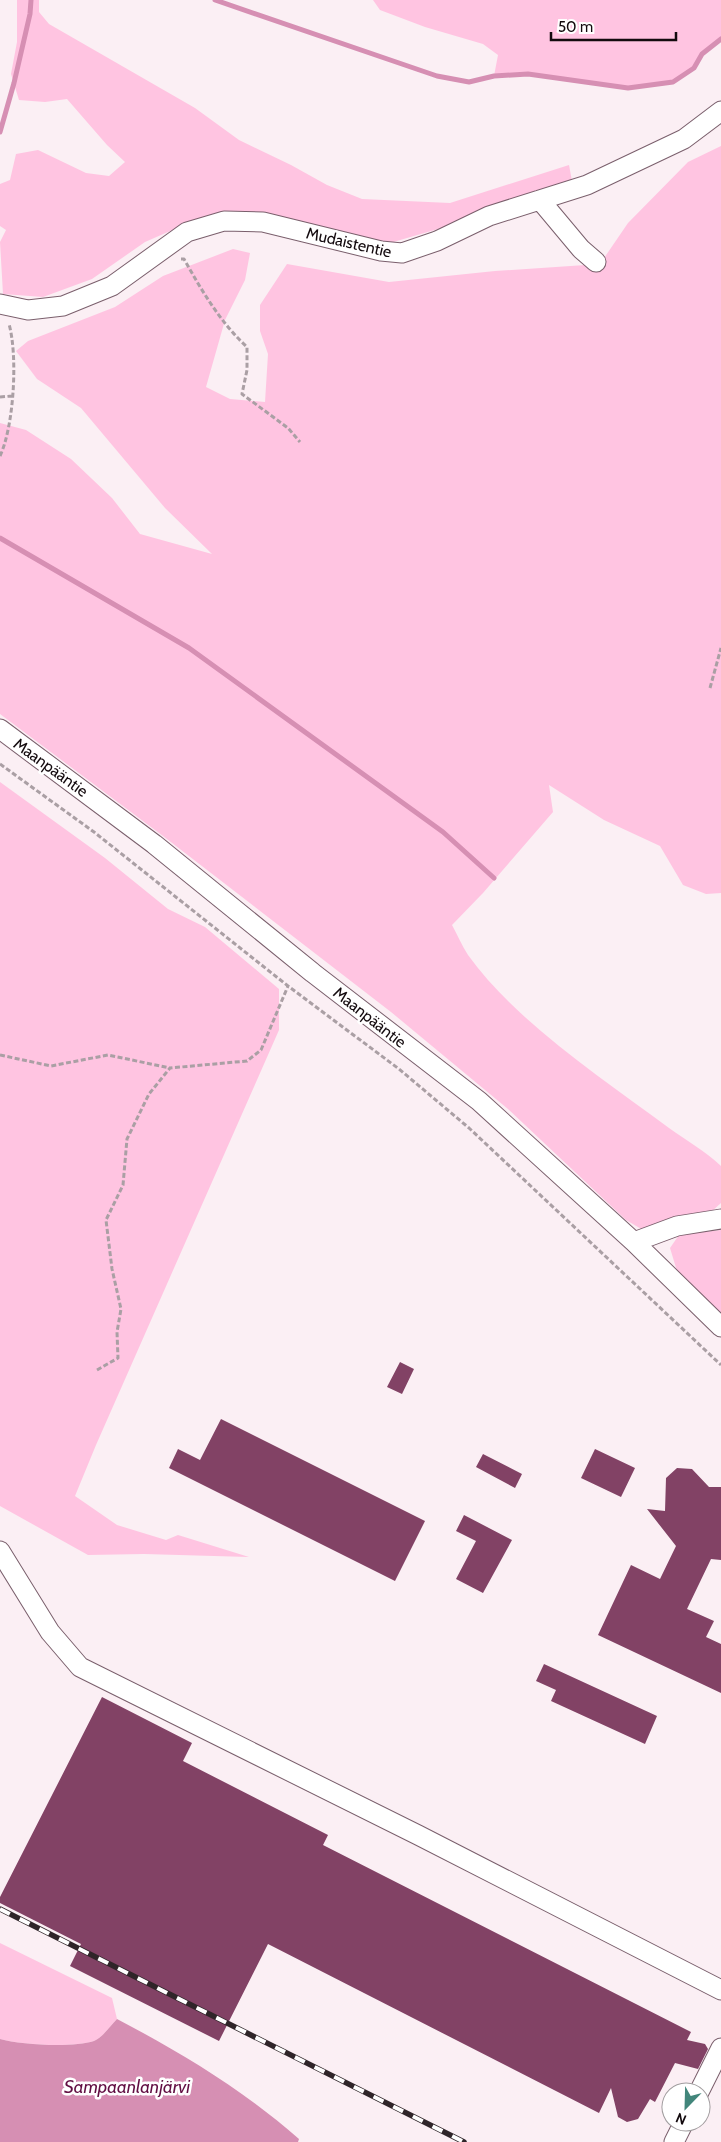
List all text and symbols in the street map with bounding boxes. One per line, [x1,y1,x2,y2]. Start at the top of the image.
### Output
scale bar [551,10,676,42]
text: 50 m [558,18,593,36]
street label: Mudaistentie [304,223,393,262]
street label: Maanpääntie [10,734,92,801]
street label: Maanpääntie [329,983,410,1052]
water label: Sampaanlanjärvi [64,2076,191,2098]
north arrow [661,2082,711,2132]
text: N [673,2109,689,2129]

